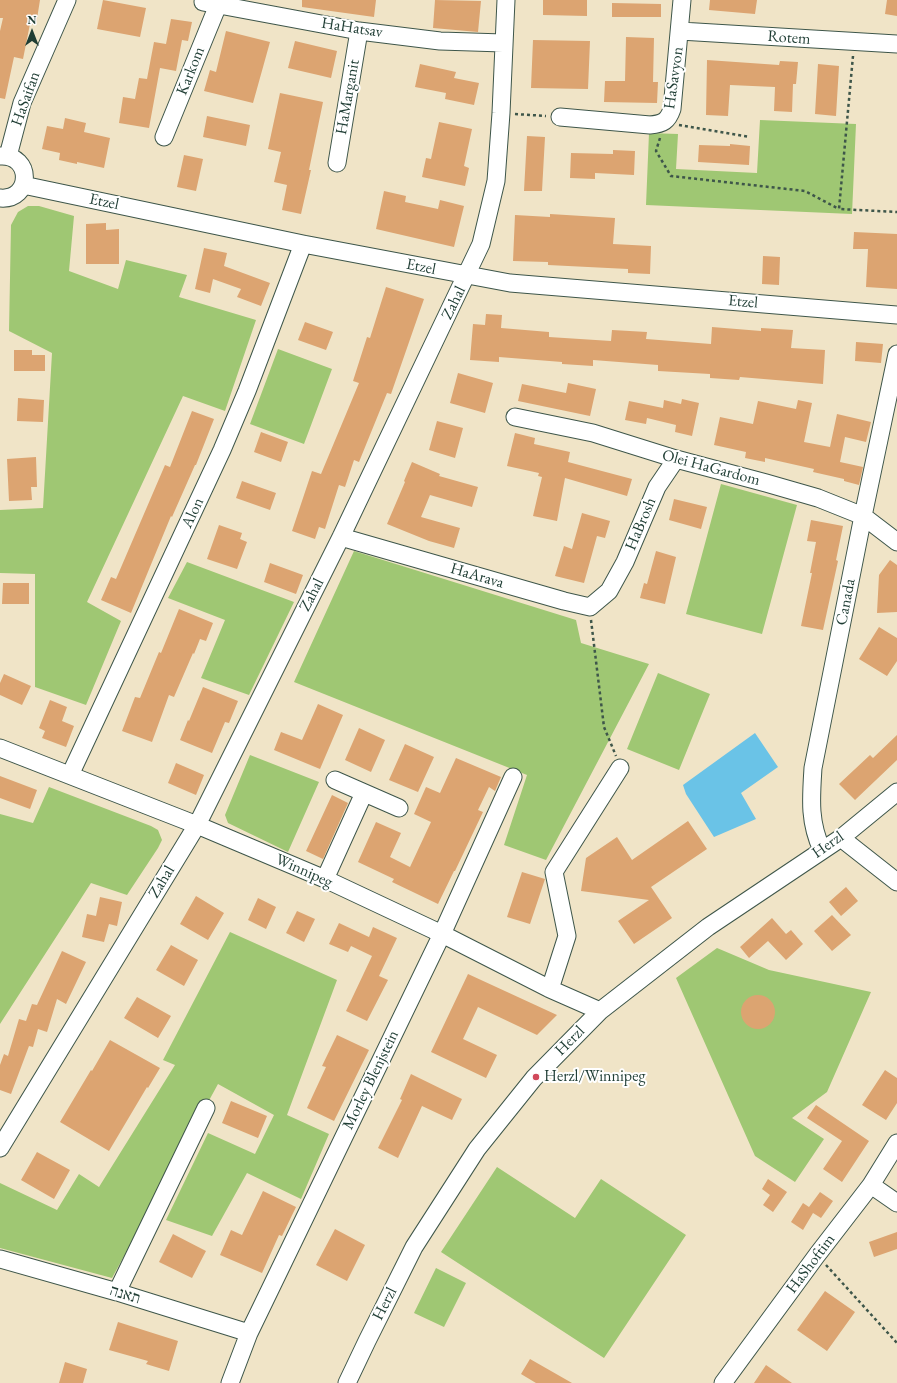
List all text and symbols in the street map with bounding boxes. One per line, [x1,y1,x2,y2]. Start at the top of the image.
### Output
north arrow [12,12,52,52]
text: N [28,13,36,27]
street label: HaHatsav [320,14,384,42]
street label: Rotem [767,27,811,49]
street label: Karkom [173,44,209,98]
street label: HaSavyon [660,46,688,110]
street label: HaMarganit [332,58,364,136]
street label: HaSaifan [7,69,45,129]
street label: Etzel [87,190,121,214]
street label: Etzel [405,255,437,279]
street label: Zahal [438,283,470,323]
street label: Etzel [727,291,759,313]
street label: Olei HaGardom [660,446,762,490]
street label: Alon [178,495,208,531]
street label: HaBrosh [621,495,661,553]
street label: HaArava [448,559,506,593]
street label: Zahal [296,575,328,615]
street label: Canada [832,577,860,627]
street label: Herzl [808,827,848,863]
street label: Winnipeg [272,850,336,892]
street label: Zahal [145,862,179,902]
street label: Herzl [551,1022,589,1060]
street label: Morley Blenjstein [339,1027,403,1133]
place label: Herzl/Winnipeg [544,1067,645,1087]
marker: Herzl/Winnipeg [531,1072,541,1082]
street label: HaShoftim [782,1231,840,1297]
street label: תאנה [107,1281,143,1309]
street label: Herzl [369,1284,401,1324]

